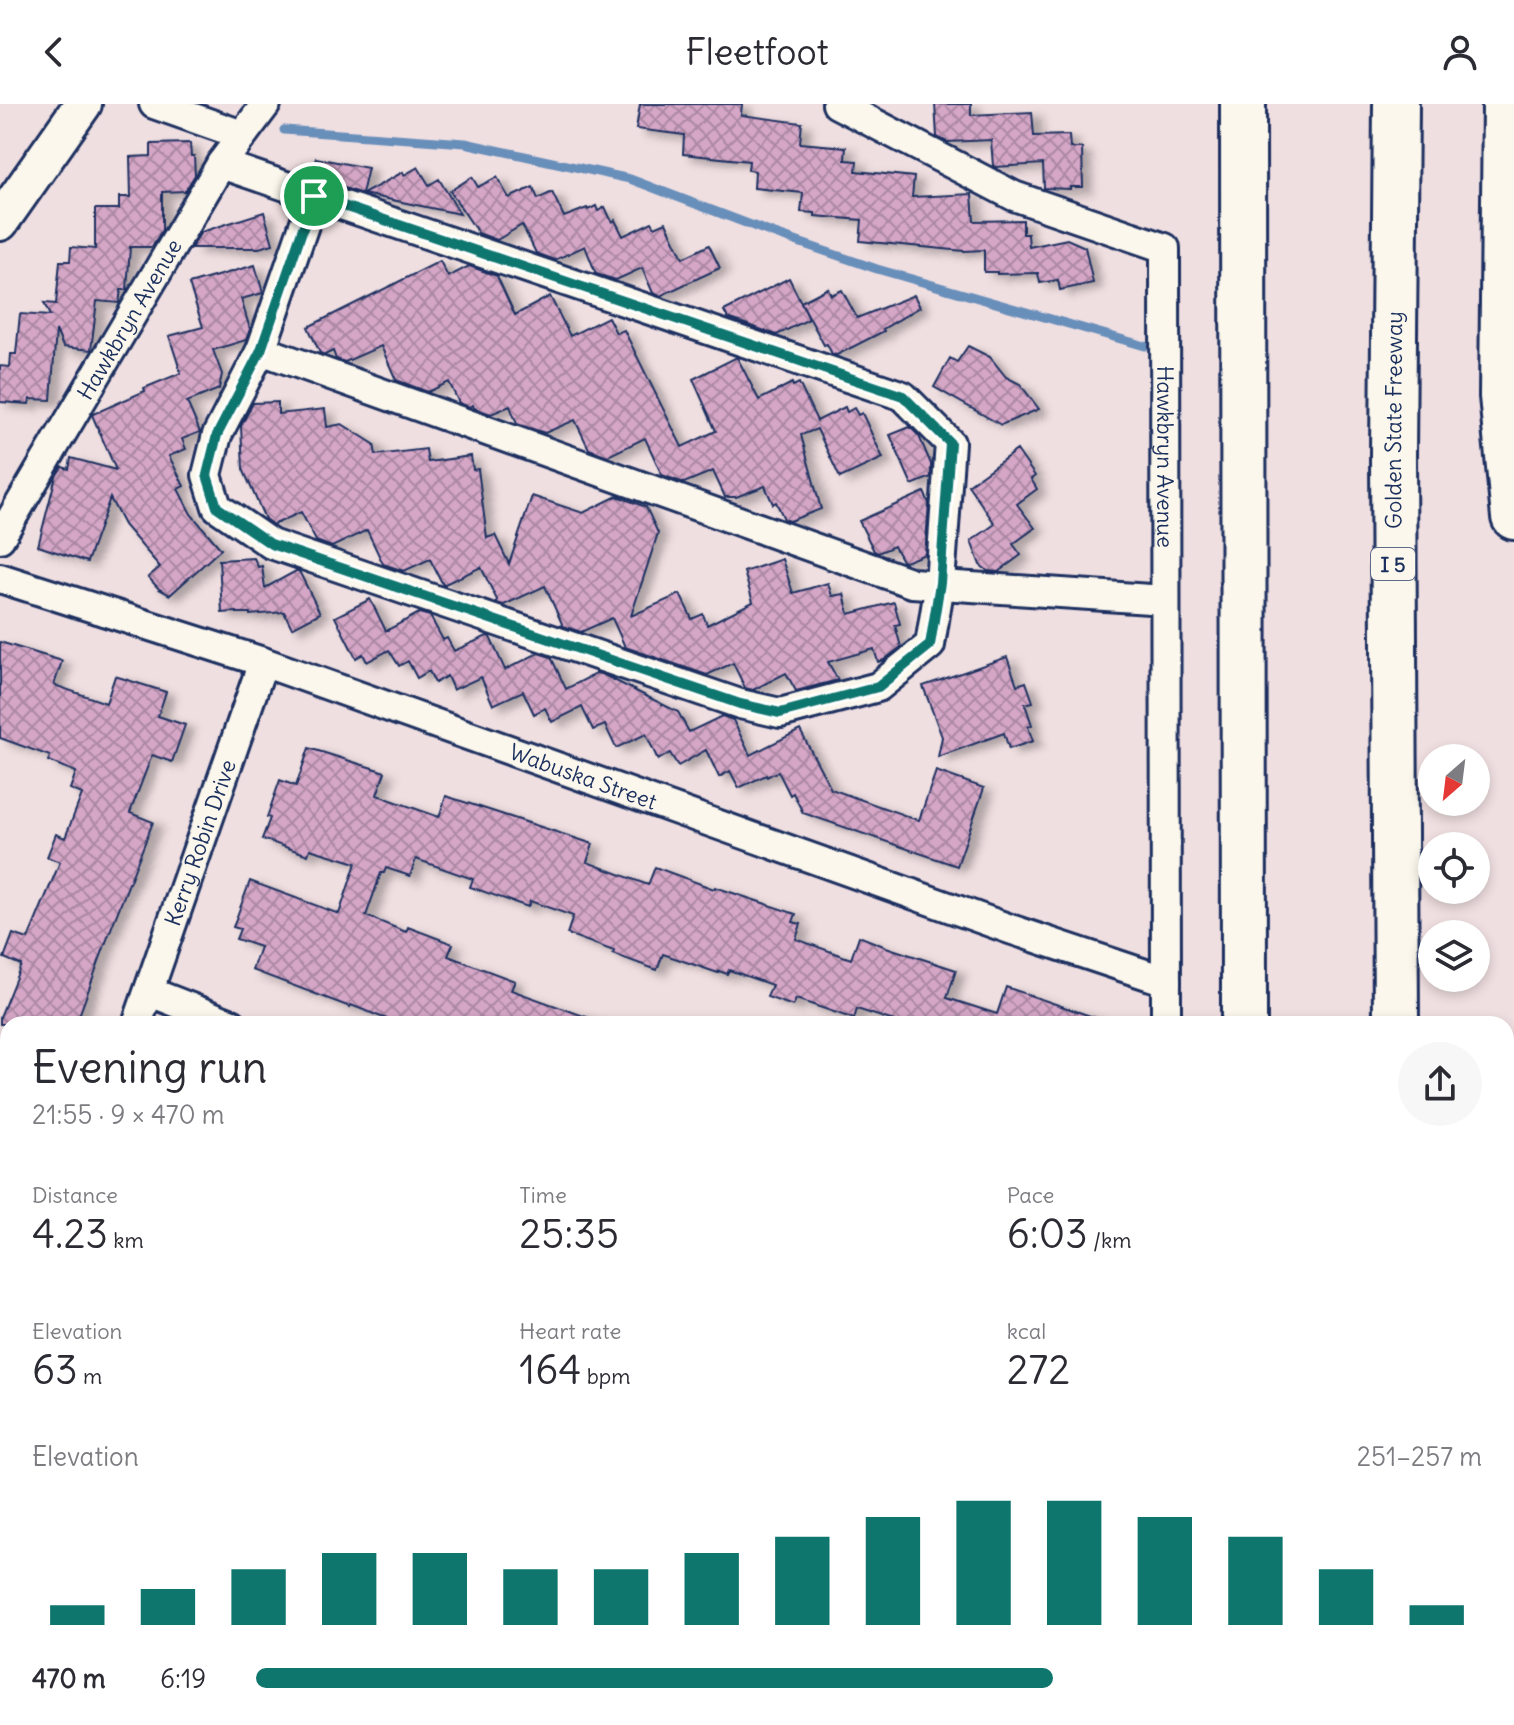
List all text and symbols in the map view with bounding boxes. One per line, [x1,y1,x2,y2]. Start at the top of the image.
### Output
icon: back [32,30,76,74]
text: Fleetfoot [685,30,829,75]
icon: person [1438,30,1482,74]
pin [280,162,348,230]
icon: arrive [292,174,336,218]
street label: Hawkbryn Avenue [71,234,188,405]
street label: Golden State Freeway [1379,311,1408,529]
street label: Hawkbryn Avenue [1151,366,1179,548]
road number: I 5 [1371,548,1415,580]
street label: Wabuska Street [506,737,661,816]
north arrow [1418,744,1490,816]
map controls [1418,744,1490,992]
street label: Kerry Robin Drive [158,756,242,929]
button: locate [1418,832,1490,904]
button: layers [1418,920,1490,992]
text: Evening run [32,1040,267,1095]
button: share [1398,1042,1482,1126]
text: 21:55 · 9 × 470 m [32,1098,225,1131]
text: Distance [32,1181,118,1209]
text: Time [519,1181,567,1209]
text: Pace [1007,1181,1054,1209]
text: 4.23 [32,1209,108,1259]
text: 25:35 [519,1209,619,1259]
text: 6:03 [1007,1209,1088,1259]
text: km [108,1226,144,1254]
text: /km [1088,1226,1132,1254]
text: Elevation [32,1317,122,1345]
text: Heart rate [519,1317,621,1345]
text: kcal [1007,1317,1046,1345]
text: 63 [32,1345,78,1395]
text: 164 [519,1345,581,1395]
text: 272 [1007,1345,1070,1395]
text: m [78,1362,102,1390]
text: bpm [581,1362,631,1390]
text: Elevation [32,1440,139,1473]
text: 251–257 m [1357,1440,1482,1473]
text: 470 m [32,1662,106,1695]
text: 6:19 [160,1662,206,1695]

